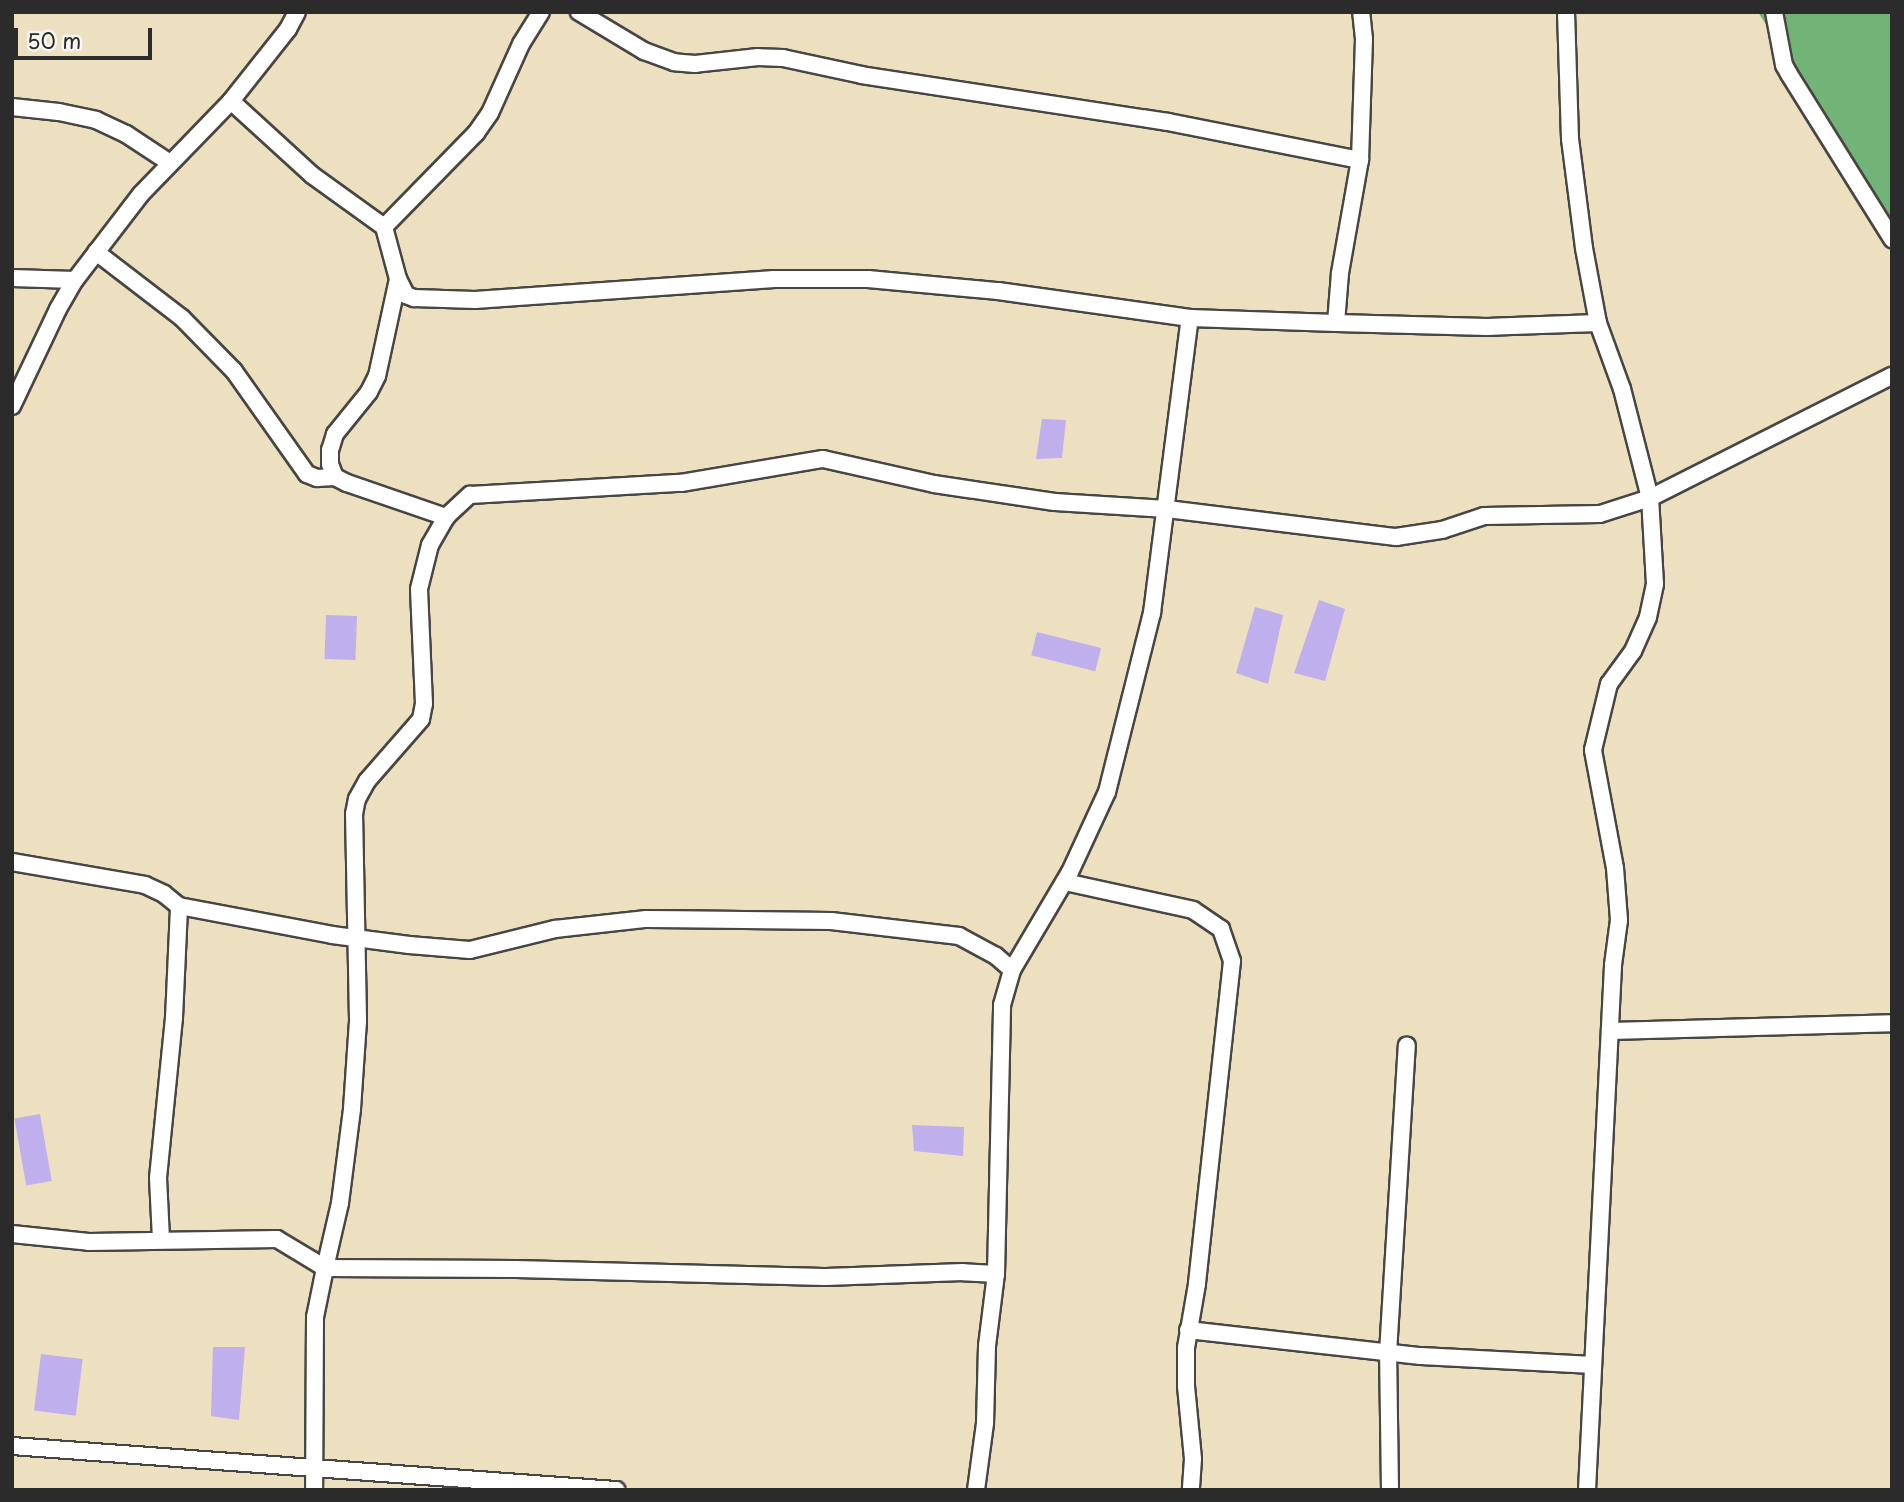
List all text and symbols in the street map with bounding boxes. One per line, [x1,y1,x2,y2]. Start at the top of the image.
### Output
scale bar [18,14,156,58]
text: 50 m [27,24,81,56]

